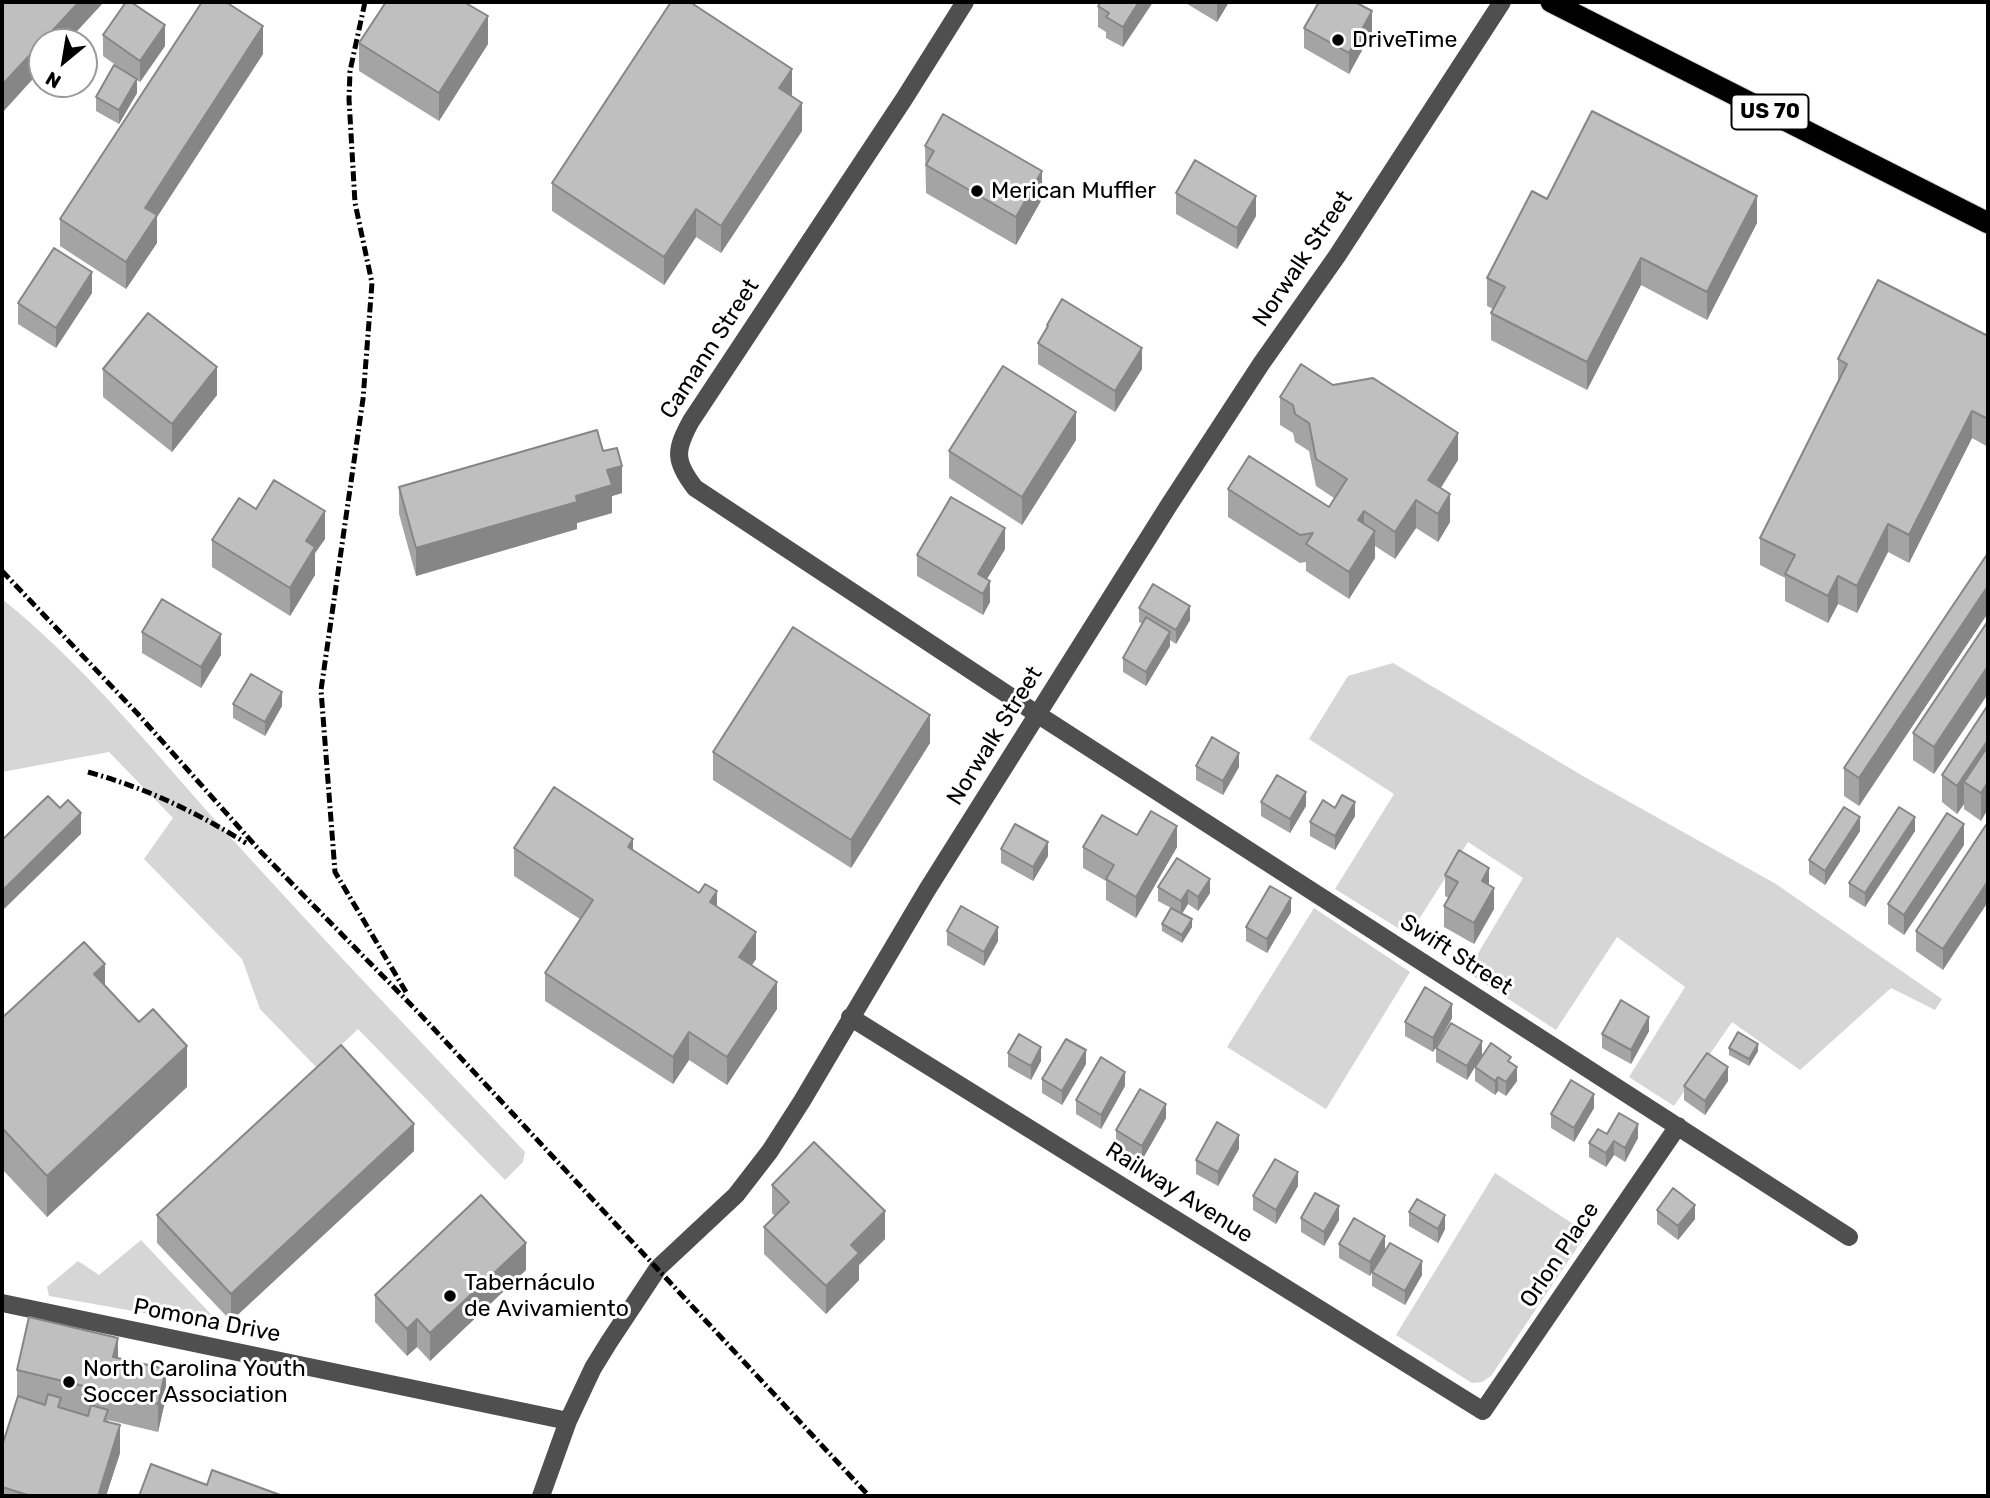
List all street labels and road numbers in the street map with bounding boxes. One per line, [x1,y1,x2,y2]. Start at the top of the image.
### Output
road number: US 70 [1732,94,1809,130]
street label: Norwalk Street [1247,186,1359,332]
street label: Camann Street [655,274,765,424]
street label: Norwalk Street [941,662,1049,810]
street label: Swift Street [1395,908,1517,1002]
street label: Railway Avenue [1100,1137,1258,1249]
street label: Orlon Place [1515,1197,1605,1313]
street label: Pomona Drive [131,1293,283,1349]

